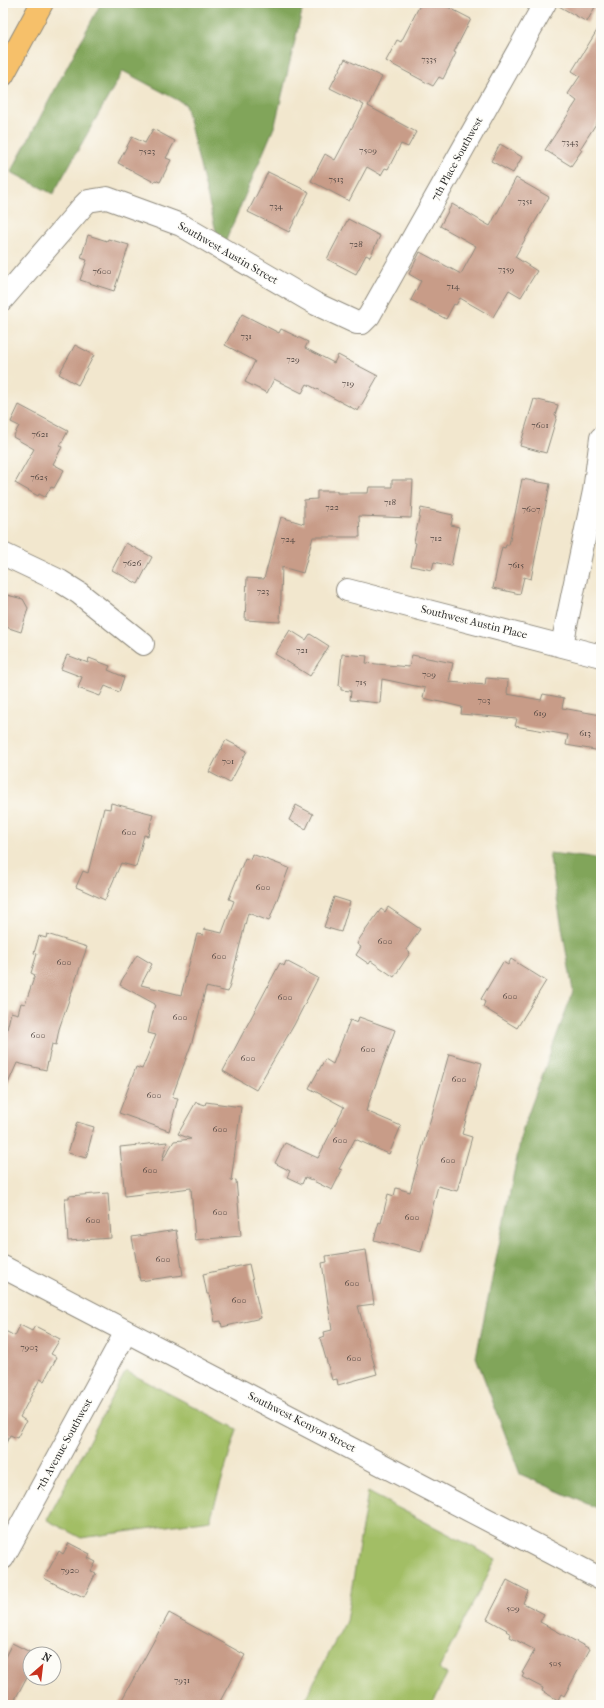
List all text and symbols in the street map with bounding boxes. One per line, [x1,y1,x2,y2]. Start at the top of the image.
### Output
house number: 7335 [421,54,437,64]
street label: 7th Place Southwest [429,115,485,203]
house number: 7343 [561,137,579,147]
house number: 7509 [359,145,377,155]
house number: 7523 [139,146,156,156]
house number: 7513 [328,174,344,184]
house number: 7351 [517,196,533,206]
house number: 734 [269,201,283,211]
street label: Southwest Austin Street [176,219,280,287]
house number: 728 [349,239,363,249]
house number: 7359 [498,264,515,274]
house number: 7600 [92,266,112,276]
house number: 714 [447,281,460,291]
house number: 731 [240,331,252,341]
house number: 729 [286,354,300,364]
house number: 719 [342,378,354,388]
house number: 7601 [531,420,549,430]
house number: 7621 [31,429,49,439]
house number: 7625 [30,472,48,482]
house number: 718 [384,497,397,507]
house number: 722 [325,502,339,512]
house number: 7607 [522,504,541,514]
house number: 712 [430,533,442,543]
house number: 724 [281,534,296,544]
house number: 7626 [123,558,141,568]
house number: 7615 [508,560,524,570]
house number: 723 [257,586,270,596]
street label: Southwest Austin Place [419,602,529,642]
house number: 721 [296,645,308,655]
house number: 709 [422,669,436,679]
house number: 715 [355,677,367,687]
house number: 703 [478,695,491,705]
house number: 619 [534,708,547,718]
house number: 613 [579,728,591,738]
house number: 701 [222,756,234,766]
house number: 600 [122,827,136,837]
house number: 600 [256,882,270,892]
house number: 600 [378,936,392,946]
house number: 600 [212,951,226,961]
house number: 600 [57,957,71,967]
house number: 600 [503,991,517,1001]
house number: 600 [278,992,292,1002]
house number: 600 [173,1012,187,1022]
house number: 600 [31,1030,45,1040]
house number: 600 [361,1044,375,1054]
house number: 600 [241,1053,255,1063]
house number: 600 [452,1074,466,1084]
house number: 600 [147,1090,161,1100]
house number: 600 [213,1124,227,1134]
house number: 600 [333,1135,347,1145]
house number: 600 [441,1155,455,1165]
house number: 600 [143,1165,157,1175]
house number: 600 [213,1207,227,1217]
house number: 600 [405,1212,419,1222]
house number: 600 [86,1215,100,1225]
house number: 600 [156,1254,170,1264]
house number: 600 [345,1278,359,1288]
house number: 600 [232,1295,246,1305]
house number: 7903 [20,1342,38,1352]
house number: 600 [347,1353,361,1363]
street label: Southwest Kenyon Street [246,1389,358,1455]
street label: 7th Avenue Southwest [33,1396,95,1494]
house number: 7920 [61,1565,79,1575]
house number: 509 [506,1603,520,1613]
north arrow [22,1646,62,1686]
text: N [40,1650,54,1666]
house number: 505 [549,1658,561,1668]
house number: 7931 [174,1675,190,1685]

